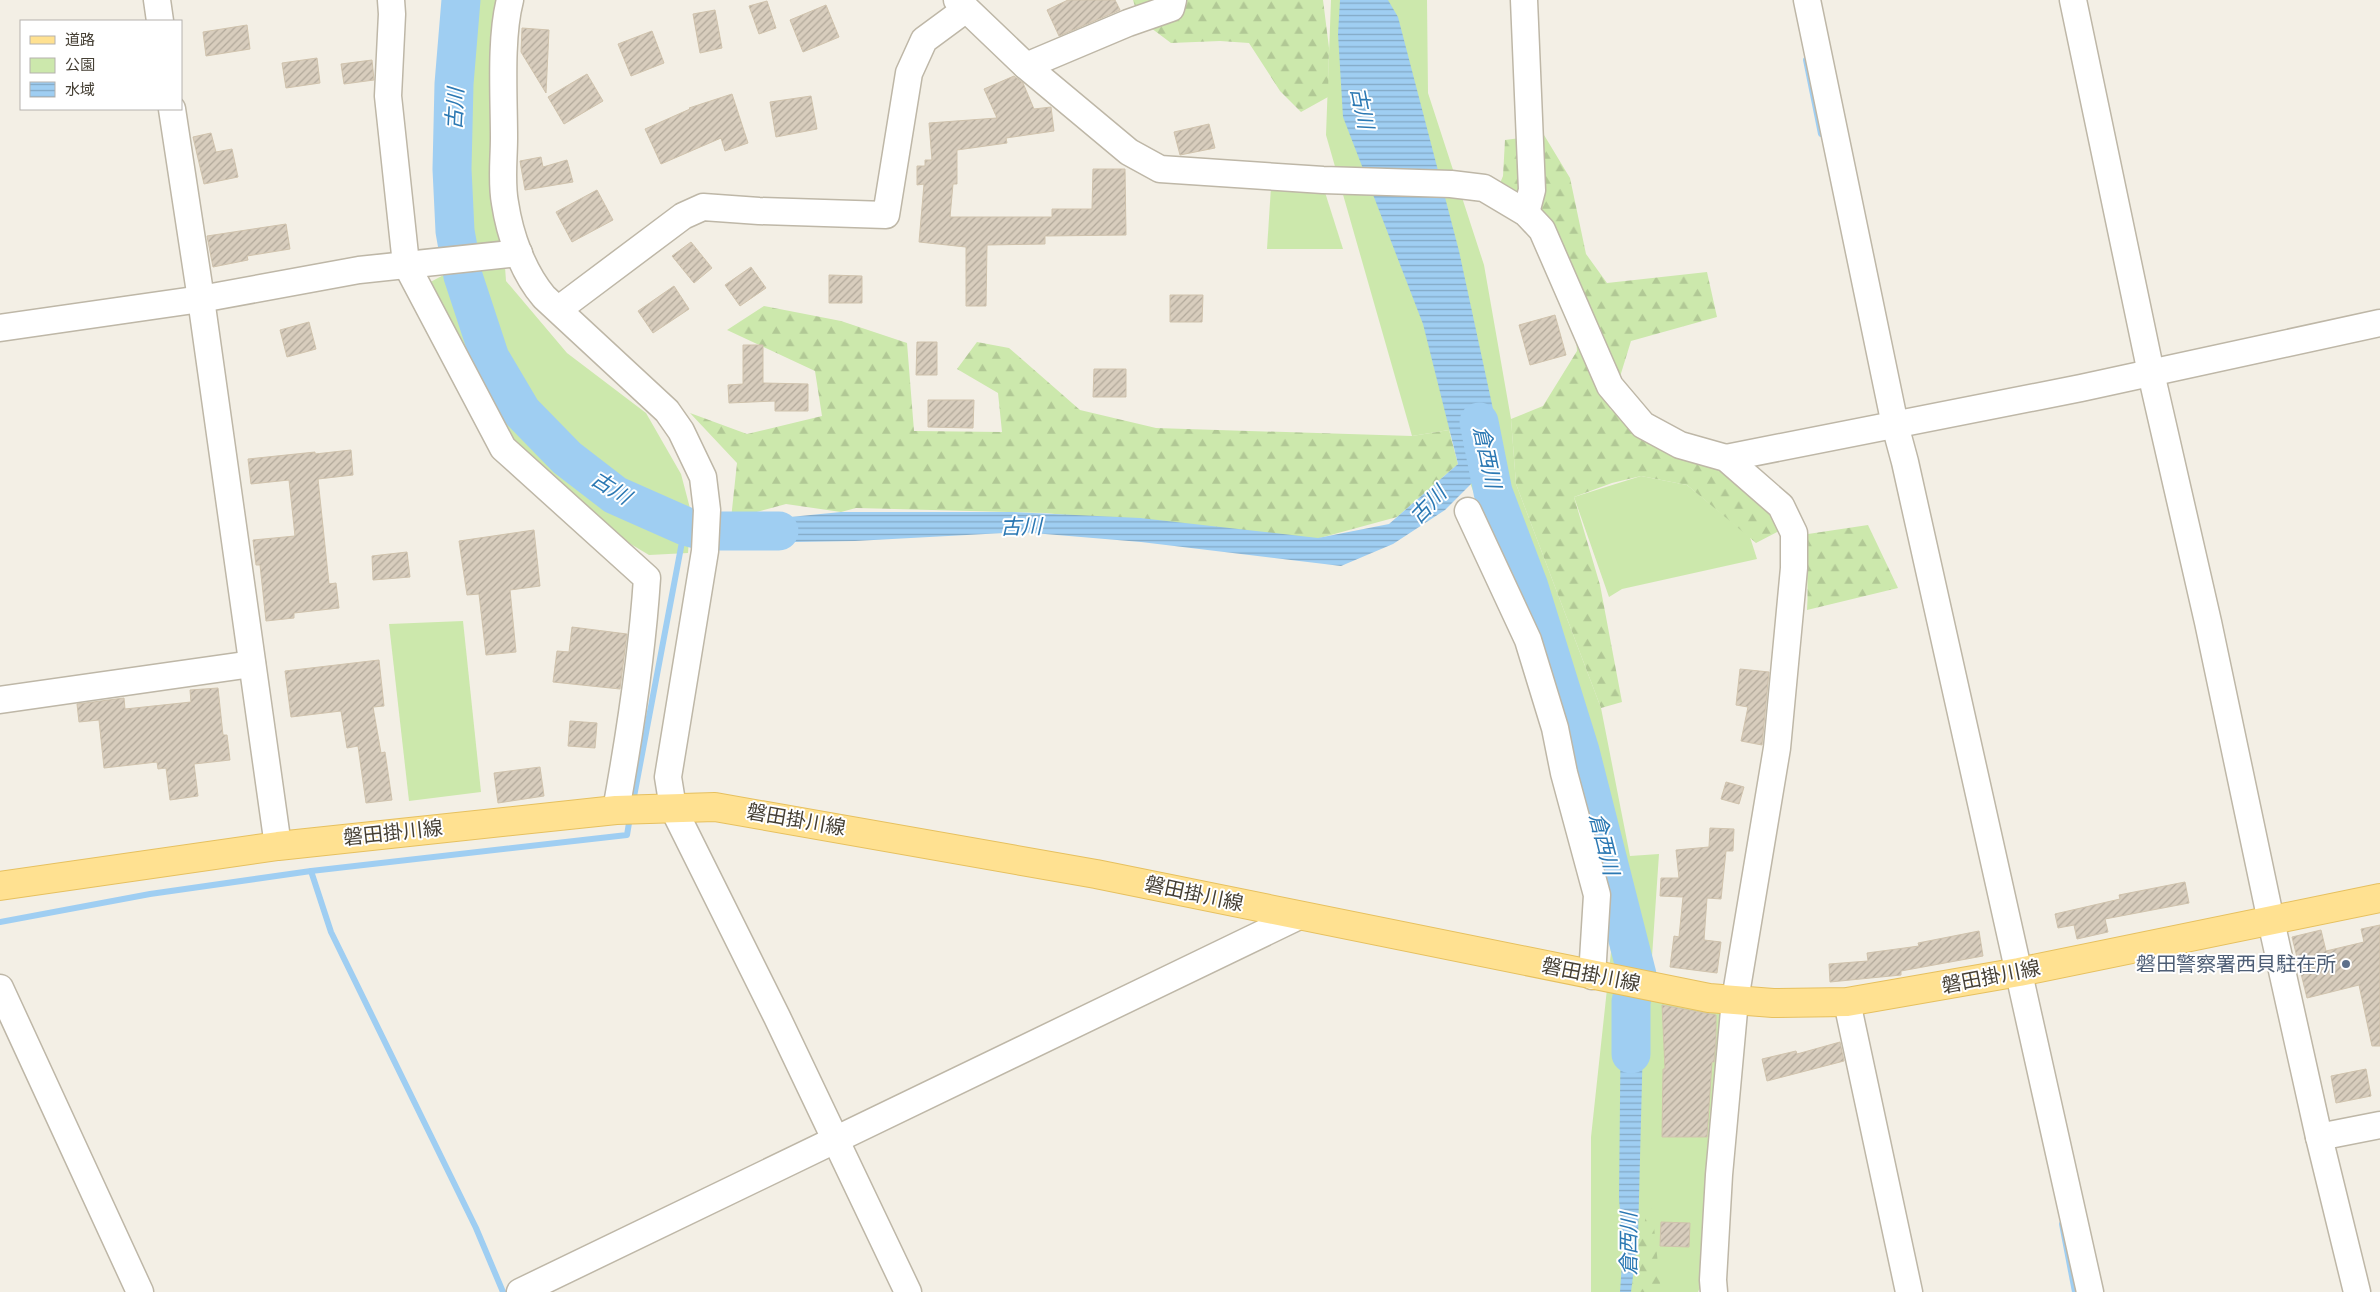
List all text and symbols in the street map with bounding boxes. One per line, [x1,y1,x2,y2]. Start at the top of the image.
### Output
legend [20,20,182,110]
text: 道路 [65,29,95,51]
text: 公園 [65,54,95,76]
text: 水域 [65,79,95,101]
water label: 古川 [439,85,471,131]
water label: 古川 [1343,85,1381,133]
water label: 倉西川 [1466,423,1509,493]
water label: 古川 [585,464,638,513]
water label: 古川 [1403,478,1455,531]
water label: 古川 [1000,512,1044,542]
street label: 磐田掛川線 [744,797,848,843]
water label: 倉西川 [1582,810,1627,880]
street label: 磐田掛川線 [342,813,444,853]
street label: 磐田掛川線 [1142,869,1246,919]
place label: 磐田警察署西貝駐在所 [2136,950,2336,979]
street label: 磐田掛川線 [1539,951,1643,999]
street label: 磐田掛川線 [1939,953,2043,1001]
marker: 磐田警察署西貝駐在所 [2340,958,2352,970]
water label: 倉西川 [1614,1211,1644,1276]

